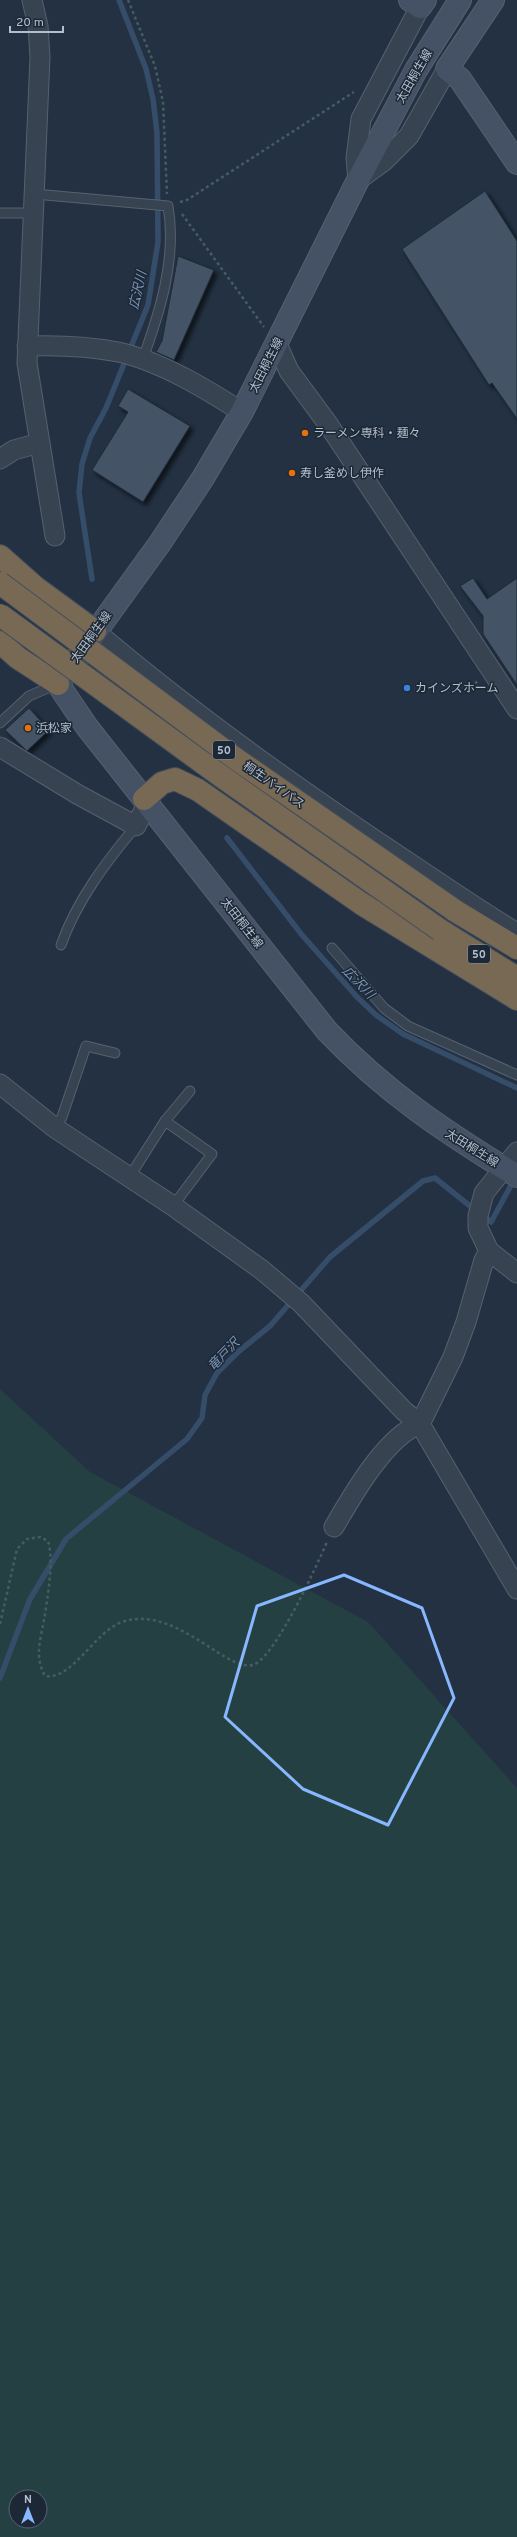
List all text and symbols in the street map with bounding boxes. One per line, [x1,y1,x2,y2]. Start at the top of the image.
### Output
scale bar [10,8,63,34]
text: 20 m [16,15,44,31]
street label: 太田桐生線 [393,47,437,106]
water label: 広沢川 [127,268,152,311]
street label: 太田桐生線 [246,335,288,396]
place label: ラーメン専科・麺々 [313,426,421,442]
marker: ラーメン専科・麺々 [300,428,310,438]
place label: 寿し釜めし伊作 [300,466,384,482]
marker: 寿し釜めし伊作 [287,468,297,478]
street label: 太田桐生線 [68,609,116,667]
place label: カインズホーム [415,681,498,697]
marker: カインズホーム [402,683,412,693]
place label: 浜松家 [36,721,72,737]
marker: 浜松家 [23,723,33,733]
road number: 50 [213,741,235,759]
street label: 桐生バイパス [239,759,307,813]
street label: 太田桐生線 [216,895,266,952]
road number: 50 [468,945,490,963]
water label: 広沢川 [338,964,378,1004]
street label: 太田桐生線 [442,1126,501,1172]
water label: 竜戸沢 [205,1334,245,1375]
north arrow [8,2489,48,2529]
text: N [24,2493,32,2507]

